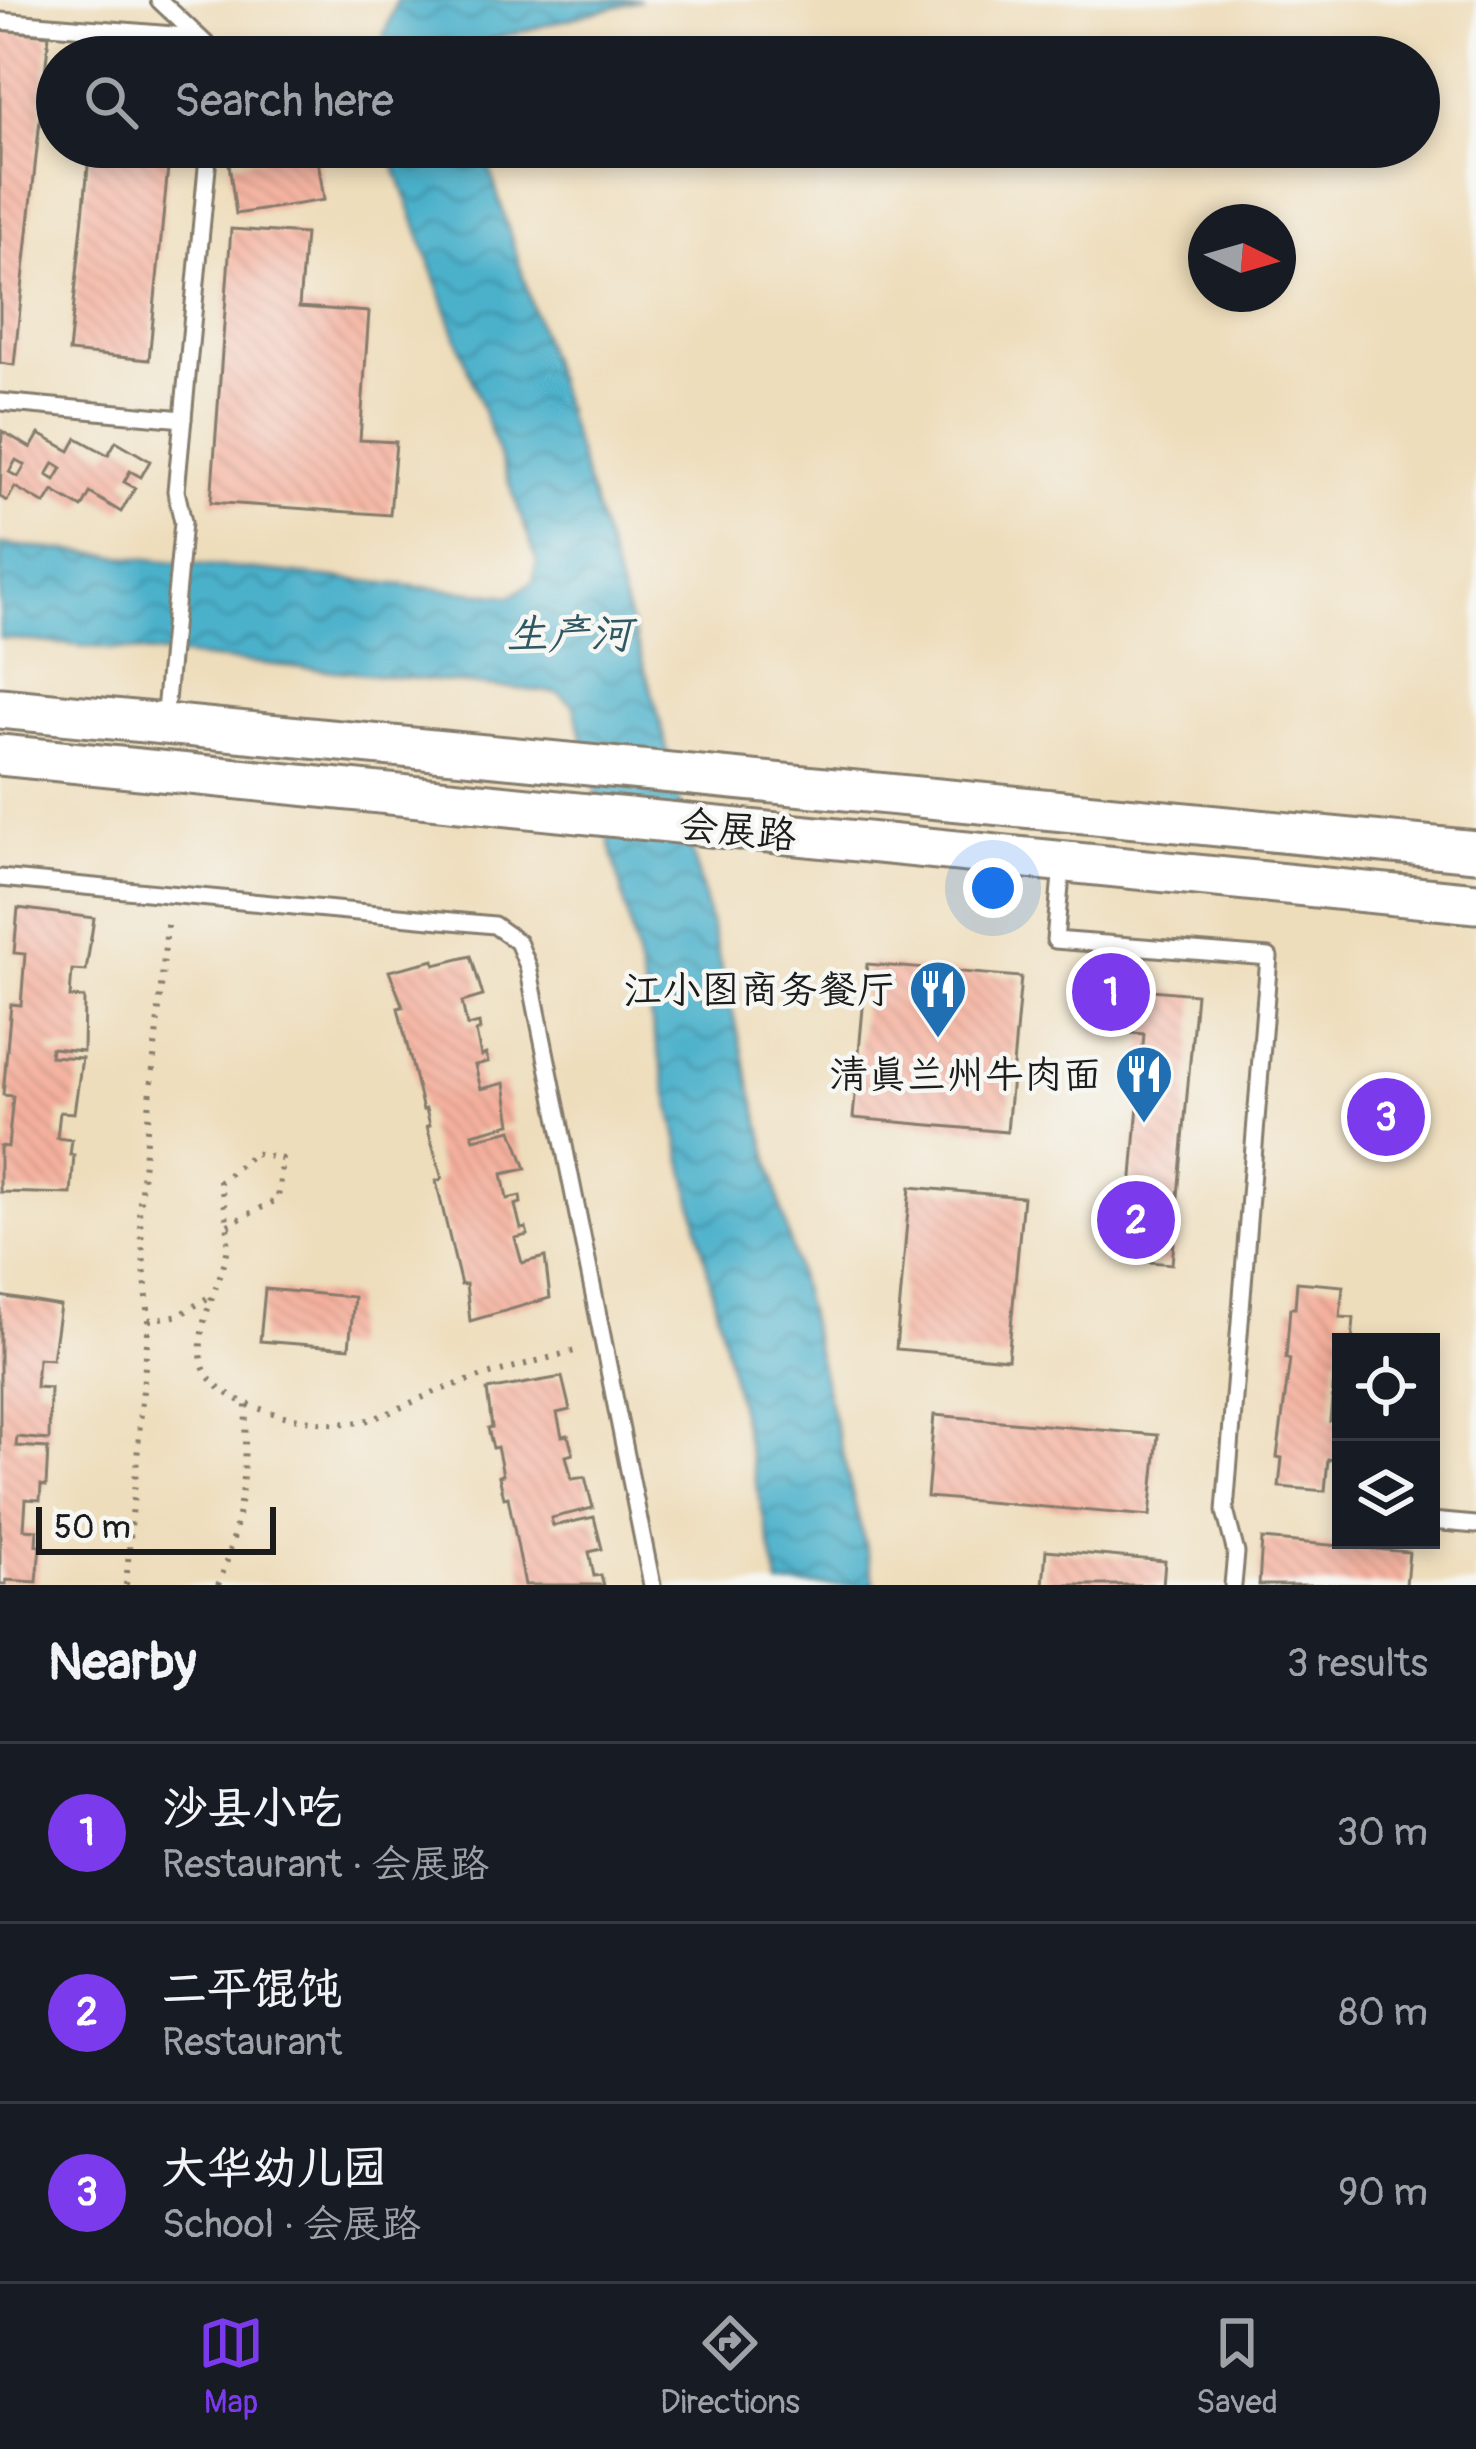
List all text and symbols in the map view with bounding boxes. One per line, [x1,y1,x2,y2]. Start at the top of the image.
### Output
search box [36,36,1440,168]
icon: search [78,69,144,135]
text: Search here [174,74,394,130]
north arrow [1188,204,1296,312]
water label: 生产河 [506,609,638,661]
street label: 会展路 [677,800,799,861]
your location [963,858,1023,918]
pin: 1 [1072,947,1150,1037]
restaurant icon: 江小图商务餐厅 [907,958,969,1040]
place label: 江小图商务餐厅 [623,966,896,1015]
restaurant icon: 清真兰州牛肉面 [1113,1043,1175,1125]
place label: 清真兰州牛肉面 [829,1051,1102,1100]
pin: 3 [1347,1072,1425,1162]
pin: 2 [1097,1175,1175,1265]
map controls [1332,1333,1440,1549]
button: locate [1332,1333,1440,1441]
button: layers [1332,1441,1440,1549]
scale bar [36,1501,276,1554]
text: 50 m [54,1507,131,1548]
text: Nearby [48,1631,196,1695]
text: 3 results [1287,1639,1428,1688]
text: 沙县小吃 [162,1781,342,1837]
text: 1 [79,1808,95,1857]
text: 30 m [1337,1808,1428,1857]
text: Restaurant · 会展路 [162,1840,489,1889]
text: 二平馄饨 [162,1962,342,2018]
text: 2 [76,1988,98,2037]
text: 80 m [1339,1988,1428,2037]
text: Restaurant [162,2018,342,2067]
text: 大华幼儿园 [162,2141,387,2197]
text: 3 [76,2168,98,2217]
text: 90 m [1338,2168,1428,2217]
text: School · 会展路 [162,2200,421,2249]
tab: Map [198,2310,264,2423]
tab: Directions [660,2310,800,2423]
tab: Saved [1196,2310,1278,2423]

